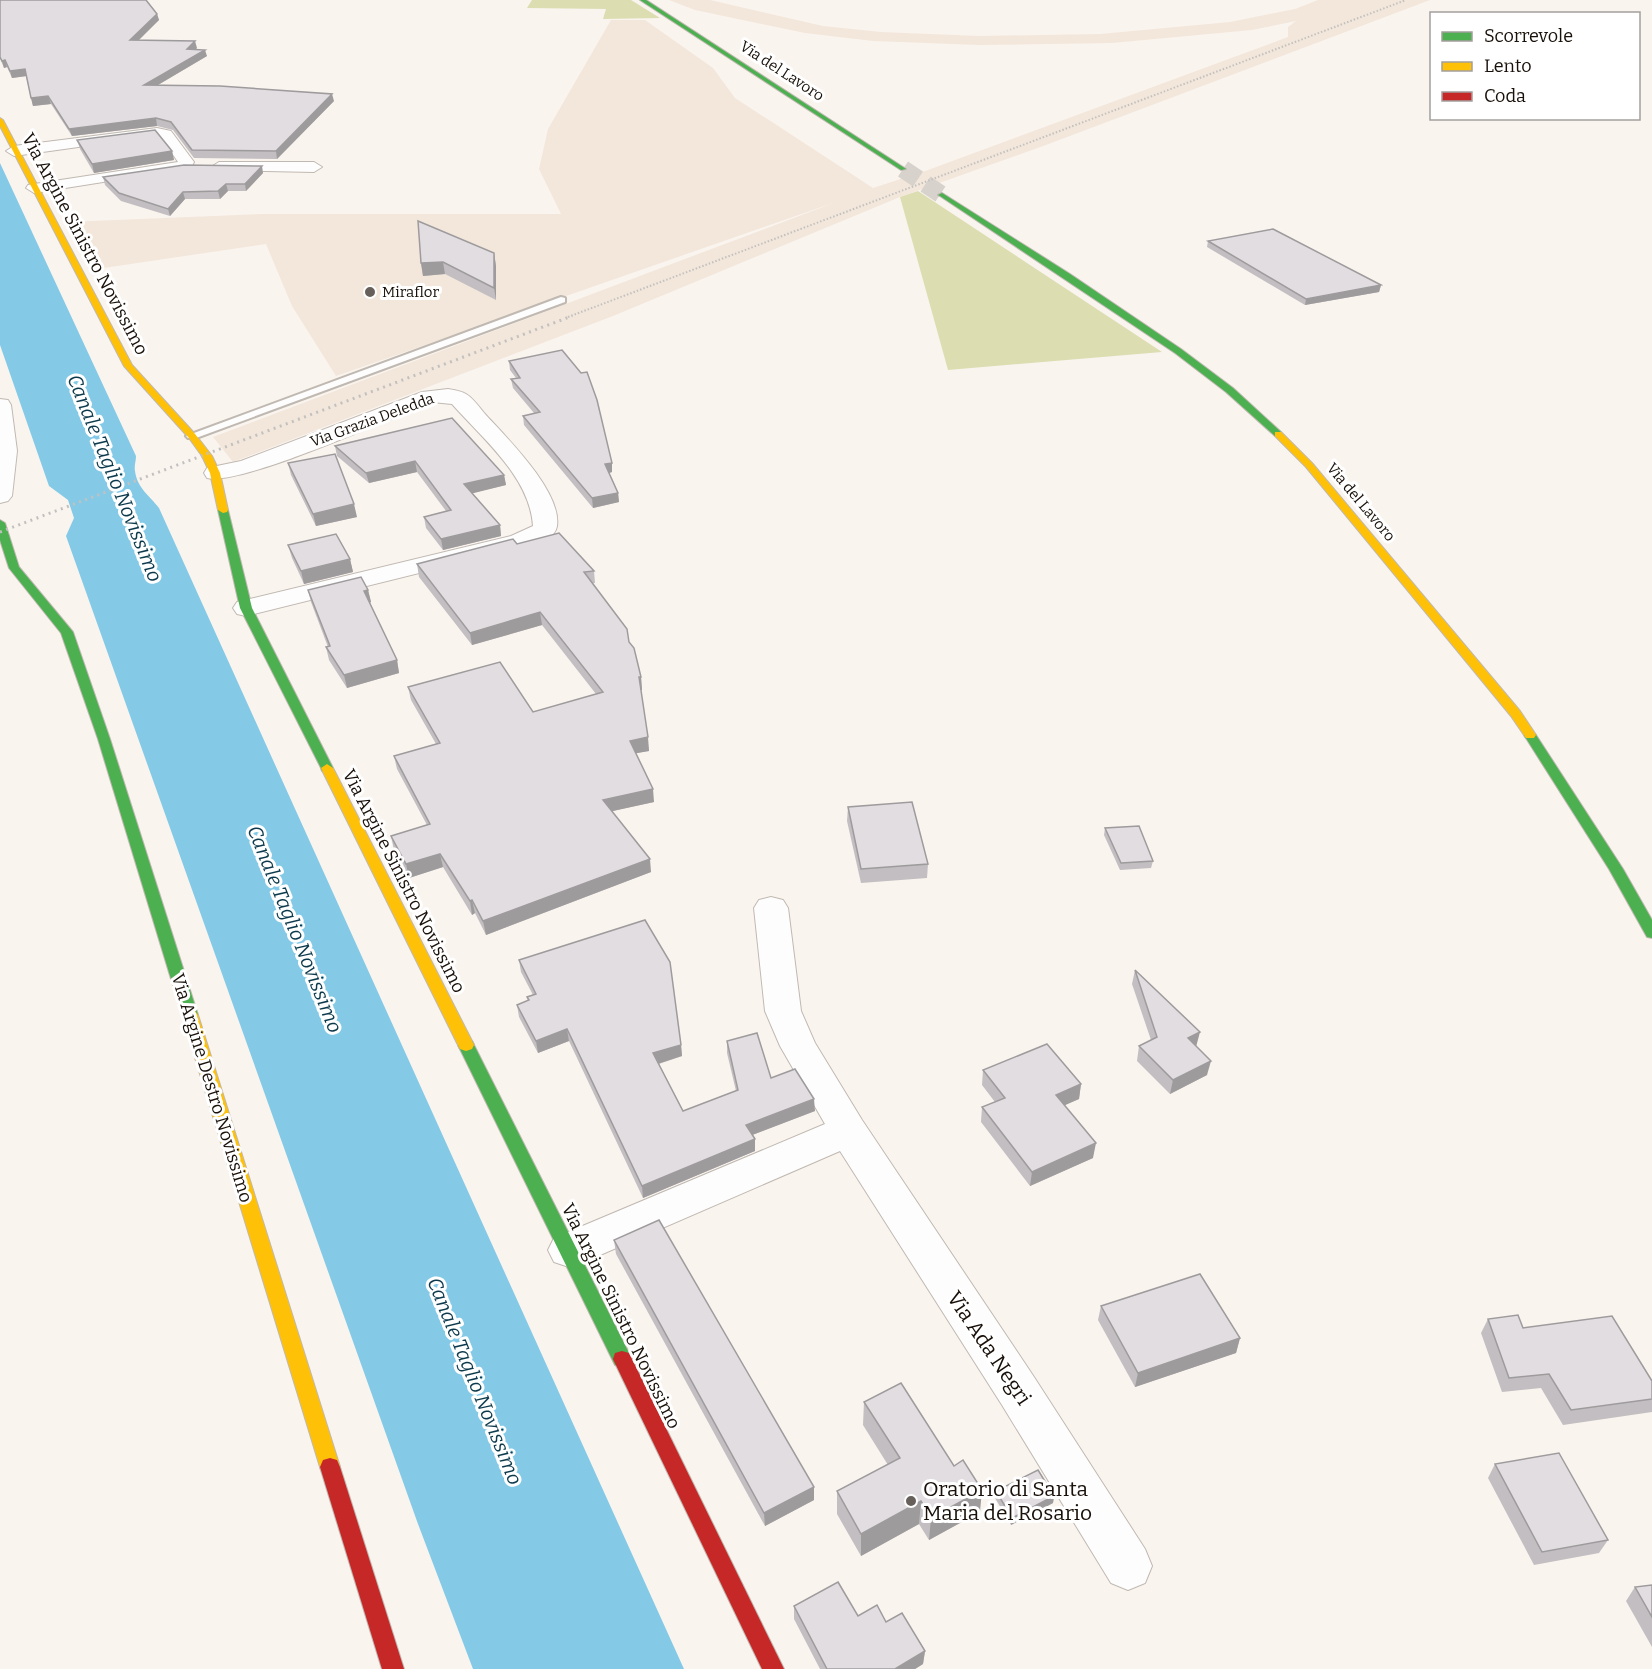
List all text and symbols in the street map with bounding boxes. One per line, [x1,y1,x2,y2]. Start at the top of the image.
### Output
legend [1430,12,1640,120]
text: Scorrevole [1484,25,1573,47]
street label: Via del Lavoro [737,37,827,105]
text: Lento [1484,55,1532,77]
text: Coda [1484,85,1526,107]
street label: Via Argine Sinistro Novissimo [17,129,153,359]
place label: Miraflor [382,283,439,301]
marker: Miraflor [363,285,377,299]
water label: Canale Taglio Novissimo [62,371,168,585]
street label: Via Grazia Deledda [308,389,436,451]
street label: Via del Lavoro [1323,459,1399,545]
street label: Via Argine Sinistro Novissimo [338,766,470,996]
water label: Canale Taglio Novissimo [242,822,348,1036]
street label: Via Argine Destro Novissimo [167,971,257,1205]
street label: Via Argine Sinistro Novissimo [557,1200,685,1432]
water label: Canale Taglio Novissimo [422,1274,528,1488]
street label: Via Ada Negri [941,1286,1037,1410]
place label: Oratorio di Santa Maria del Rosario [923,1476,1092,1526]
marker: Oratorio di Santa Maria del Rosario [904,1494,918,1508]

